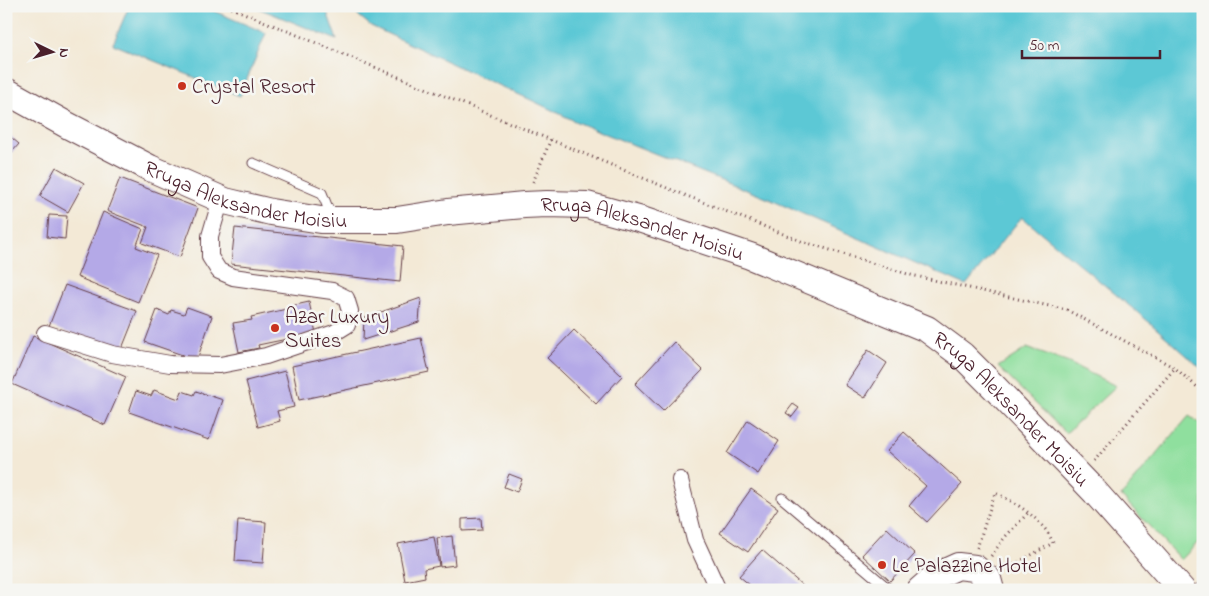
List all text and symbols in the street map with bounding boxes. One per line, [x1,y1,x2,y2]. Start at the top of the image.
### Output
north arrow [28,28,78,78]
scale bar [1022,28,1159,60]
text: 50 m [1029,35,1060,57]
text: N [53,47,74,59]
place label: Crystal Resort [192,73,316,105]
marker: Crystal Resort [176,80,188,92]
street label: Rruga Aleksander Moisiu [139,154,347,237]
street label: Rruga Aleksander Moisiu [540,191,748,270]
place label: Azar Luxury Suites [285,303,389,357]
marker: Azar Luxury Suites [269,322,281,334]
street label: Rruga Aleksander Moisiu [926,325,1096,495]
place label: Le Palazzine Hotel [892,552,1041,582]
marker: Le Palazzine Hotel [876,559,888,571]

